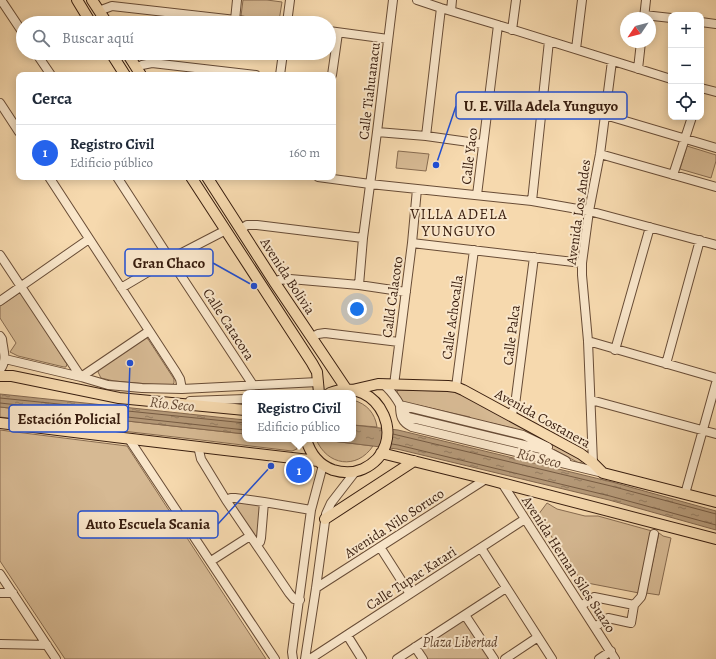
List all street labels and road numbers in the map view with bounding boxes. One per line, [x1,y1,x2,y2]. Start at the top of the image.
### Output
street label: Calle Tiahuanacu [354,41,385,141]
street label: Calle Yaco [457,127,482,186]
street label: Avenida Los Andes [562,158,595,267]
street label: Avenida Bolivia [255,233,320,319]
street label: Calld Calacoto [377,255,408,339]
street label: Calle Achocalla [437,273,468,361]
street label: Calle Catacora [198,285,259,364]
street label: Calle Palca [498,303,525,366]
street label: Avenida Costanera [491,384,594,453]
street label: Avenida Nilo Soruco [340,484,448,563]
street label: Avenida Hernan Siles Suazo [517,491,620,636]
street label: Calle Tupac Katari [362,542,460,615]

